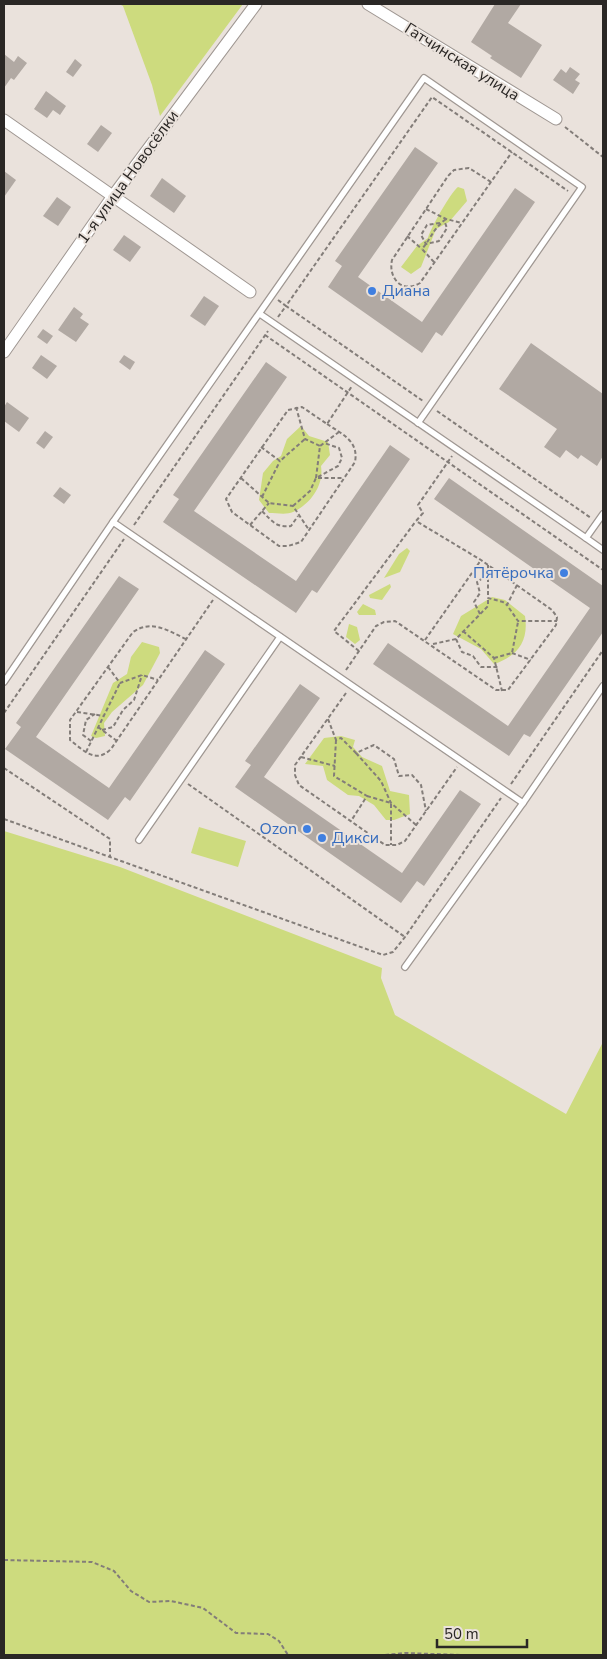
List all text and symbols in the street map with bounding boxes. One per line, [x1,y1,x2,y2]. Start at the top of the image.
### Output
street label: Гатчинская улица [400,18,524,106]
street label: 1-я улица Новосёлки [72,106,184,248]
place label: Диана [382,280,430,302]
marker: Диана [366,285,378,297]
place label: Пятёрочка [473,562,554,584]
marker: Пятёрочка [558,567,570,579]
place label: Ozon [259,818,297,840]
marker: Ozon [301,823,313,835]
place label: Дикси [332,827,379,849]
marker: Дикси [316,832,328,844]
scale bar [437,1616,527,1648]
text: 50 m [444,1624,479,1644]

